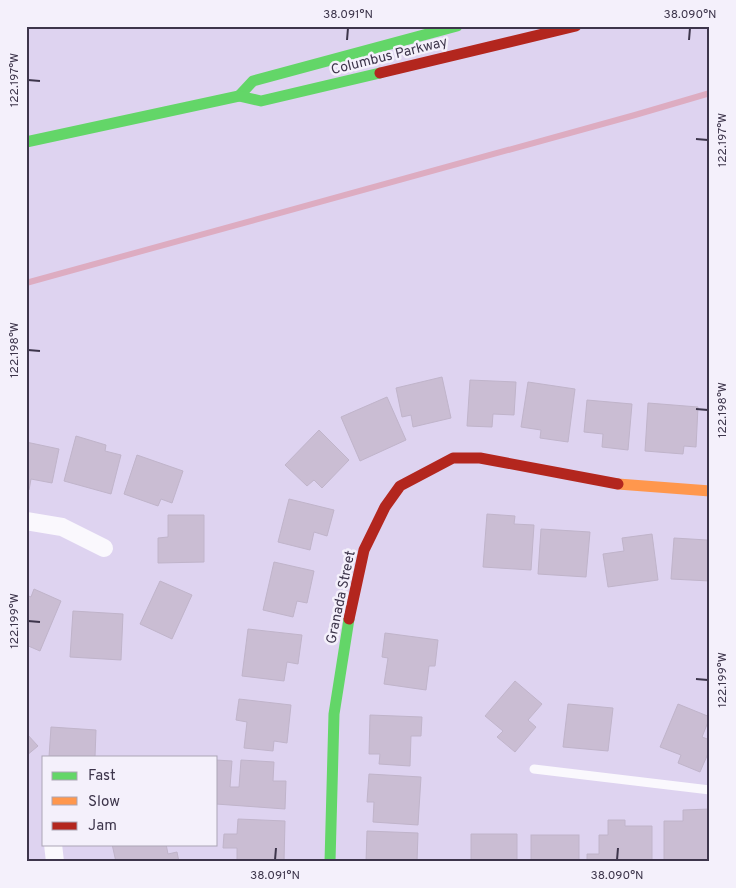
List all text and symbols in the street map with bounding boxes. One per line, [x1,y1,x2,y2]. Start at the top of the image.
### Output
text: 38.091°N [323,7,373,23]
text: 38.090°N [663,7,717,23]
street label: Columbus Parkway [329,34,449,79]
text: 122.197°W [7,53,23,107]
text: 122.197°W [715,113,731,167]
text: 122.198°W [7,322,23,378]
text: 122.198°W [715,382,731,438]
street label: Granada Street [323,549,360,646]
text: 122.199°W [7,593,23,649]
text: 122.199°W [715,652,731,708]
legend [42,756,218,846]
text: Fast [88,767,116,786]
text: Slow [88,793,120,812]
text: Jam [88,817,117,836]
text: 38.091°N [250,868,300,884]
text: 38.090°N [590,868,644,884]

